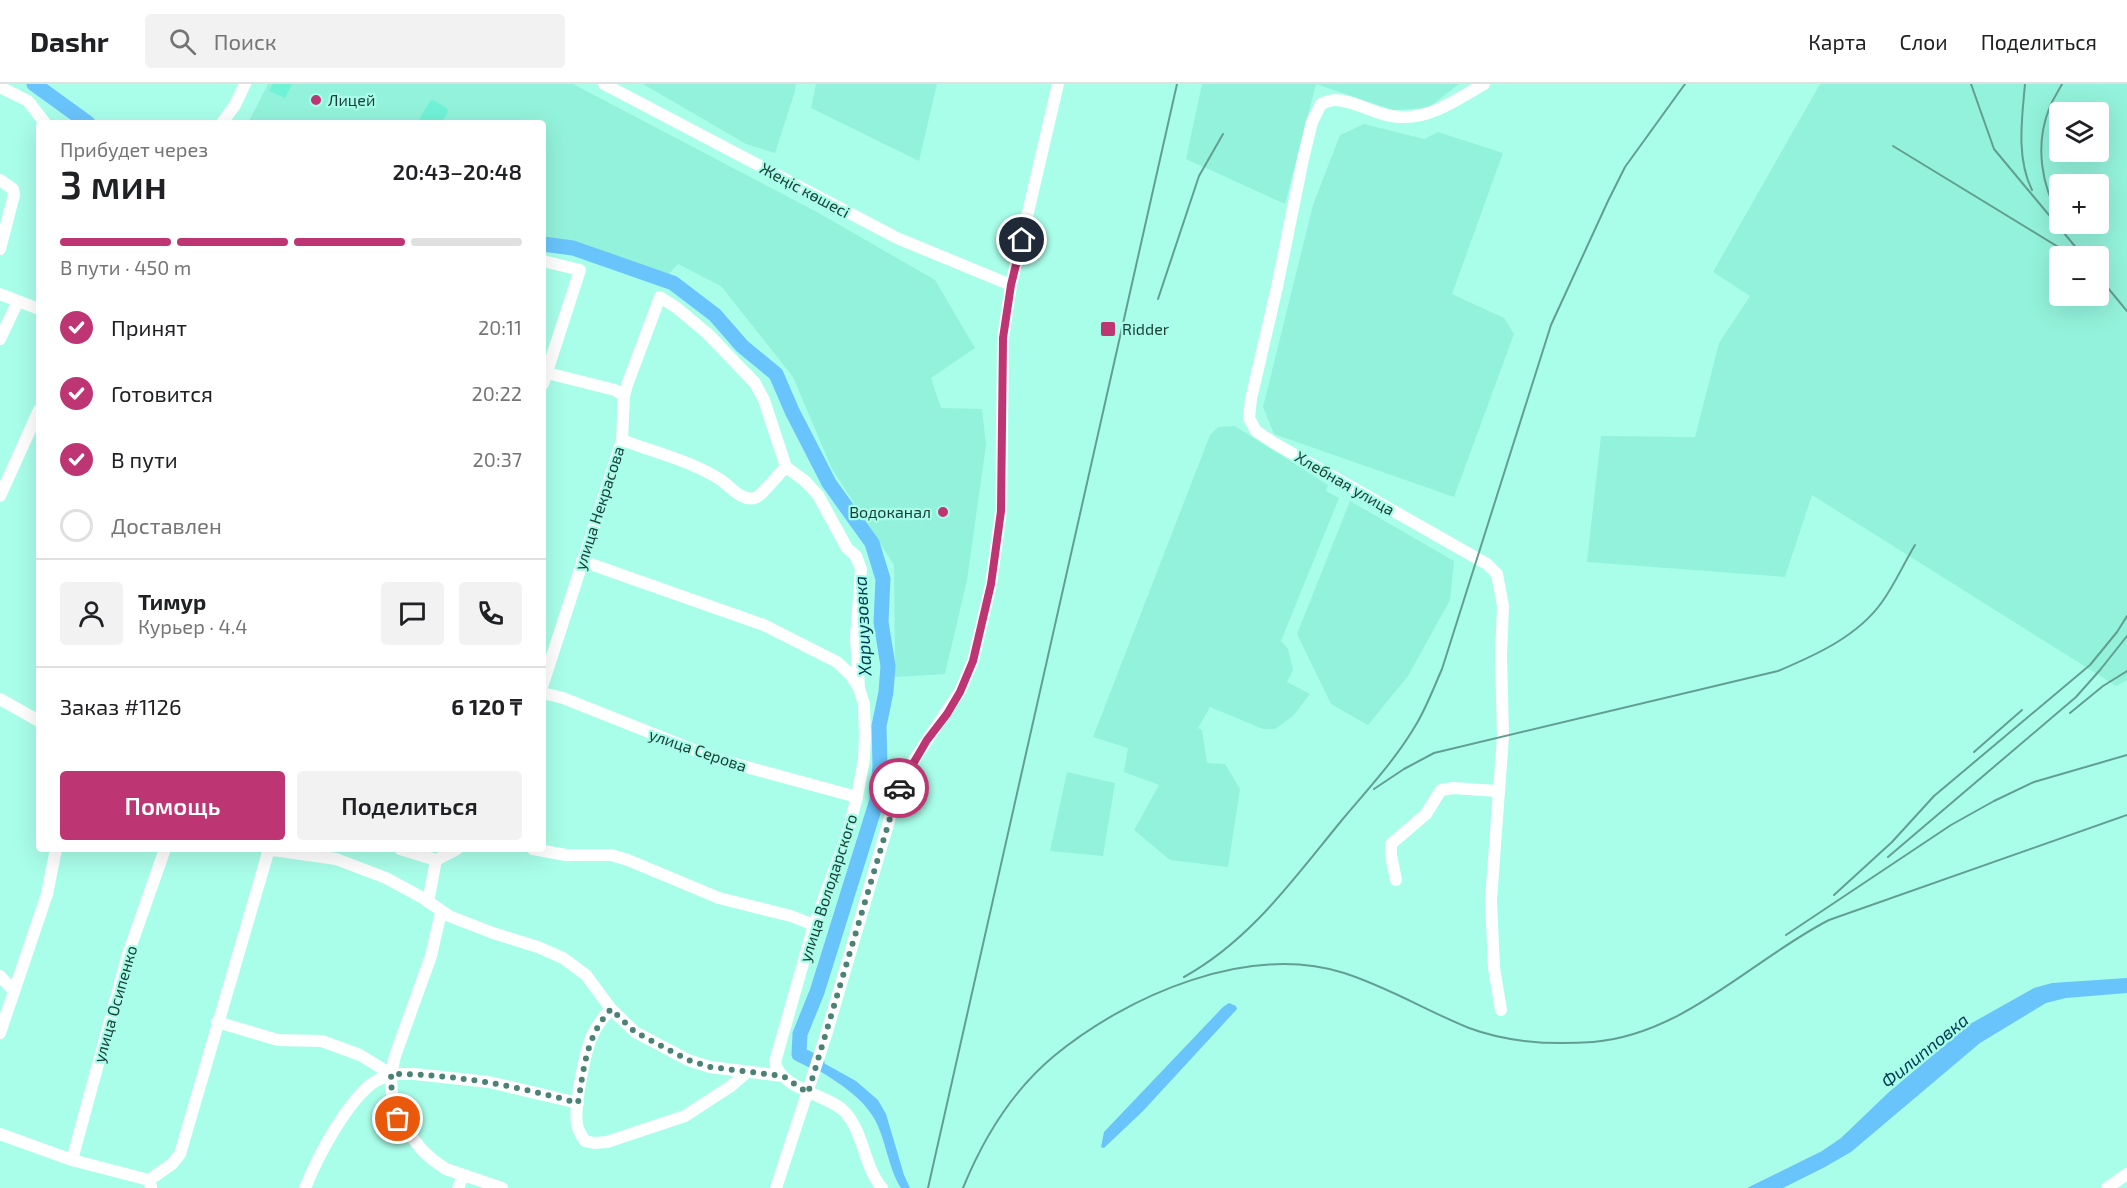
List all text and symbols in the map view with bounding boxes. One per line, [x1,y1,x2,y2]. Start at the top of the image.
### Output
search box [145,14,565,68]
text: Dashr [30,24,109,58]
icon: search [166,25,199,58]
text: Поиск [214,28,277,54]
text: Карта [1808,29,1867,54]
text: Слои [1900,29,1948,54]
text: Поделиться [1981,29,2097,54]
place label: Лицей [328,90,375,109]
marker: Лицей [309,93,323,107]
map controls [2049,102,2109,306]
button: layers [2049,102,2109,162]
text: Прибудет через [60,137,208,161]
text: 20:43–20:48 [392,158,522,184]
street label: Жеңіс көшесі [757,158,853,221]
text: 3 мин [60,160,167,207]
button: + [2049,174,2109,234]
pin [996,214,1047,265]
icon: home [1005,223,1038,256]
button: − [2049,246,2109,306]
text: В пути · 450 m [60,255,191,279]
icon: check [60,311,93,344]
text: Принят [111,314,187,340]
text: 20:11 [478,315,522,339]
place label: Ridder [1122,319,1170,338]
marker: Ridder [1099,320,1117,338]
icon: check [60,377,93,410]
text: Готовится [111,380,213,406]
text: 20:22 [472,381,522,405]
icon: check [60,443,93,476]
street label: улица Некрасова [570,444,628,572]
text: В пути [111,446,178,472]
street label: Хлебная улица [1292,446,1398,520]
text: 20:37 [473,447,522,471]
place label: Водоканал [849,502,931,521]
marker: Водоканал [936,505,950,519]
text: Доставлен [111,512,222,538]
water label: Хариузовка [848,575,876,678]
button: person [60,582,123,645]
button: chat [381,582,444,645]
button: phone [459,582,522,645]
text: Тимур [138,588,206,614]
text: Курьер · 4.4 [138,614,247,638]
text: Заказ #1126 [60,693,182,719]
text: 6 120 ₸ [451,693,522,719]
street label: улица Серова [646,724,750,776]
courier [869,758,929,818]
button: Помощь [60,771,285,840]
button: Поделиться [297,771,522,840]
icon: car [883,772,916,805]
street label: улица Володарского [795,811,861,965]
street label: улица Осипенко [89,943,141,1065]
water label: Филипповка [1876,1008,1973,1092]
pin [372,1093,423,1144]
icon: bag [381,1102,414,1135]

